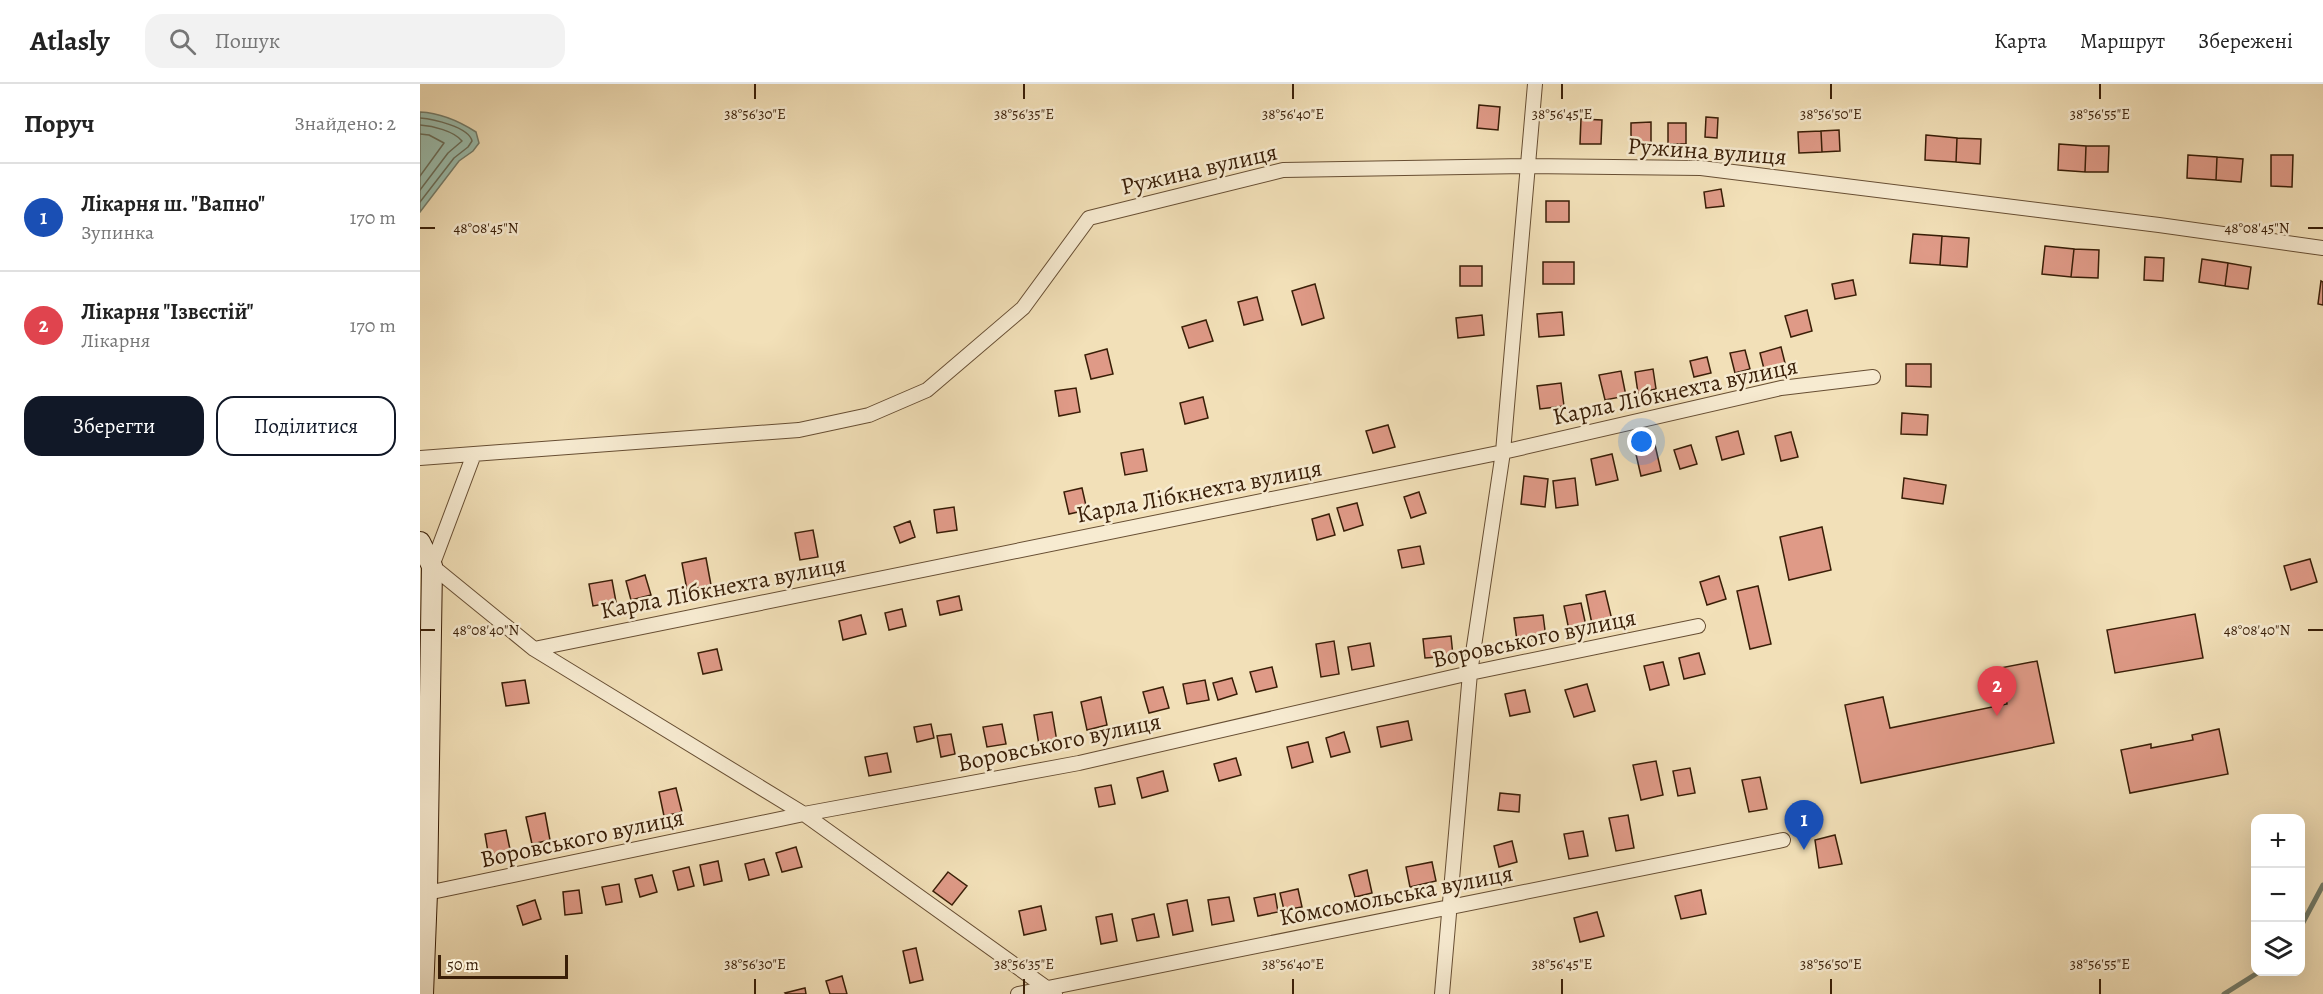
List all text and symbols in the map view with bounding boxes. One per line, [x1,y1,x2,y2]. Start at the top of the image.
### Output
search box [145,14,565,68]
text: Atlasly [30,22,109,60]
icon: search [166,25,199,58]
text: Пошук [214,26,280,56]
text: Карта [1994,27,2047,55]
text: Маршрут [2080,27,2165,55]
text: Збережені [2198,27,2293,55]
text: 38°56'30"E [724,104,786,124]
text: 38°56'35"E [994,104,1054,124]
text: 38°56'40"E [1262,104,1324,124]
text: 38°56'45"E [1532,104,1592,124]
text: 38°56'50"E [1800,104,1862,124]
text: 38°56'55"E [2070,104,2130,124]
text: Поруч [24,106,95,141]
text: Знайдено: 2 [294,110,396,137]
street label: Ружина вулиця [1626,129,1788,173]
street label: Ружина вулиця [1118,135,1280,203]
text: Лікарня ш. "Вапно" [81,189,265,219]
text: 1 [40,204,47,231]
text: 170 m [350,204,396,231]
text: 48°08'45"N [453,218,519,238]
text: 48°08'45"N [2224,218,2290,238]
text: Зупинка [81,219,154,246]
text: Лікарня "Ізвєстій" [81,297,254,327]
text: 2 [39,312,48,339]
text: 170 m [350,312,396,339]
text: Лікарня [81,327,150,354]
street label: Карла Лібкнехта вулиця [1550,349,1800,433]
button: Зберегти [24,396,204,456]
button: Поділитися [216,396,396,456]
your location [1627,427,1656,456]
street label: Карла Лібкнехта вулиця [1073,451,1325,531]
street label: Карла Лібкнехта вулиця [597,547,849,627]
street label: Воровського вулиця [1429,601,1639,675]
text: 48°08'40"N [453,620,519,640]
text: 48°08'40"N [2224,620,2290,640]
pin: 2 [1978,666,2016,716]
street label: Воровського вулиця [954,705,1164,779]
pin: 1 [1784,800,1824,850]
street label: Воровського вулиця [477,801,687,875]
map controls [2251,814,2305,976]
button: + [2251,814,2305,868]
street label: Комсомольська вулиця [1276,857,1516,933]
button: − [2251,868,2305,922]
button: layers [2251,922,2305,976]
scale bar [438,952,568,980]
text: 50 m [447,954,479,976]
text: 38°56'30"E [724,954,786,974]
text: 38°56'35"E [994,954,1054,974]
text: 38°56'40"E [1262,954,1324,974]
text: 38°56'45"E [1532,954,1592,974]
text: 38°56'50"E [1800,954,1862,974]
text: 38°56'55"E [2070,954,2130,974]

